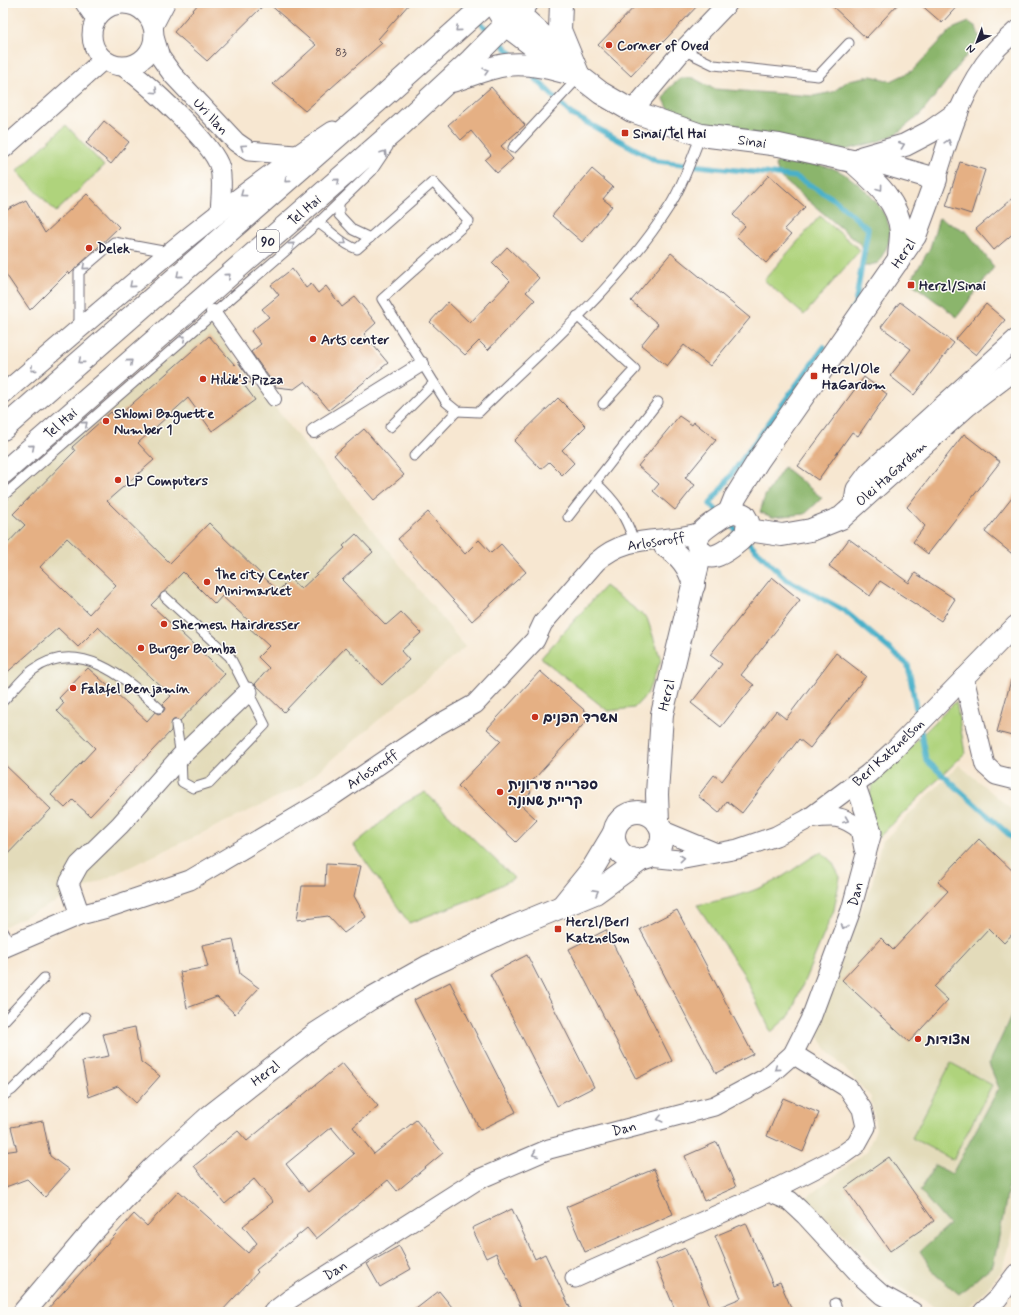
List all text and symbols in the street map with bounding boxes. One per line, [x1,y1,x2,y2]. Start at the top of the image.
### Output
north arrow [957,22,997,62]
one-way arrow [455,24,462,31]
place label: Corner of Oved [617,37,709,55]
marker: Corner of Oved [604,40,614,50]
text: N [964,41,978,56]
house number: 83 [335,45,347,61]
one-way arrow [482,67,489,76]
one-way arrow [150,86,158,94]
street label: Uri Ilan [189,94,232,139]
place label: Sinai/Tel Hai [633,125,706,143]
marker: Sinai/Tel Hai [620,128,630,138]
street label: Sinai [737,131,767,153]
one-way arrow [943,139,952,146]
one-way arrow [899,142,906,150]
one-way arrow [241,145,248,152]
one-way arrow [379,150,386,157]
one-way arrow [285,176,292,183]
one-way arrow [332,179,339,186]
one-way arrow [875,183,882,190]
one-way arrow [241,189,248,196]
street label: Tel Hai [284,191,325,230]
road number: 90 [257,230,279,252]
street label: Herzl [888,235,920,272]
one-way arrow [339,238,346,245]
place label: Delek [97,240,130,258]
one-way arrow [288,242,295,249]
marker: Delek [84,243,94,253]
one-way arrow [82,263,89,270]
one-way arrow [176,271,184,278]
one-way arrow [223,274,231,281]
place label: Herzl/Sinai [919,277,986,295]
one-way arrow [129,280,136,287]
marker: Herzl/Sinai [906,280,916,290]
place label: Arts center [321,331,390,349]
marker: Arts center [308,334,318,344]
one-way arrow [178,336,186,343]
one-way arrow [78,356,86,363]
one-way arrow [126,359,133,366]
place label: Herzl/Ole HaGardom [822,360,886,394]
one-way arrow [30,365,37,372]
place label: Hilik's Pizza [211,371,284,389]
marker: Herzl/Ole HaGardom [809,371,819,381]
marker: Hilik's Pizza [198,374,208,384]
street label: Tel Hai [40,404,81,443]
place label: Shlomi Baguette Number 1 [114,405,214,439]
marker: Shlomi Baguette Number 1 [101,416,111,426]
one-way arrow [80,421,88,429]
street label: Olei HaGardom [852,437,931,511]
one-way arrow [28,445,35,452]
place label: LP Computers [126,472,209,490]
marker: LP Computers [113,475,123,485]
street label: Arlosoroff [626,529,686,555]
place label: The city Center Minimarket [215,566,309,600]
marker: The city Center Minimarket [202,577,212,587]
place label: Shemesh Hairdresser [172,616,300,634]
marker: Shemesh Hairdresser [159,619,169,629]
place label: Burger Bomba [149,640,237,660]
marker: Burger Bomba [136,643,146,653]
street label: Herzl [655,678,679,713]
place label: Falafel Benjamin [81,680,191,698]
marker: Falafel Benjamin [68,683,78,693]
place label: משרד הפנים [543,709,618,727]
marker: משרד הפנים [530,712,540,722]
street label: Berl Katznelson [849,715,928,791]
street label: Arlosoroff [343,746,402,794]
place label: ספרייה עירונית קריית שמונה [508,776,598,810]
marker: ספרייה עירונית קריית שמונה [495,787,505,797]
one-way arrow [842,816,849,824]
one-way arrow [679,854,685,863]
street label: Dan [844,880,868,909]
one-way arrow [592,889,599,896]
place label: Herzl/Berl Katznelson [566,913,630,947]
marker: Herzl/Berl Katznelson [553,924,563,934]
one-way arrow [841,924,849,931]
place label: מצודות [924,1031,970,1049]
marker: מצודות [913,1034,923,1044]
street label: Herzl [247,1057,284,1091]
one-way arrow [775,1063,782,1070]
one-way arrow [657,1114,664,1123]
street label: Dan [610,1117,638,1141]
one-way arrow [531,1150,538,1158]
street label: Dan [320,1257,351,1285]

